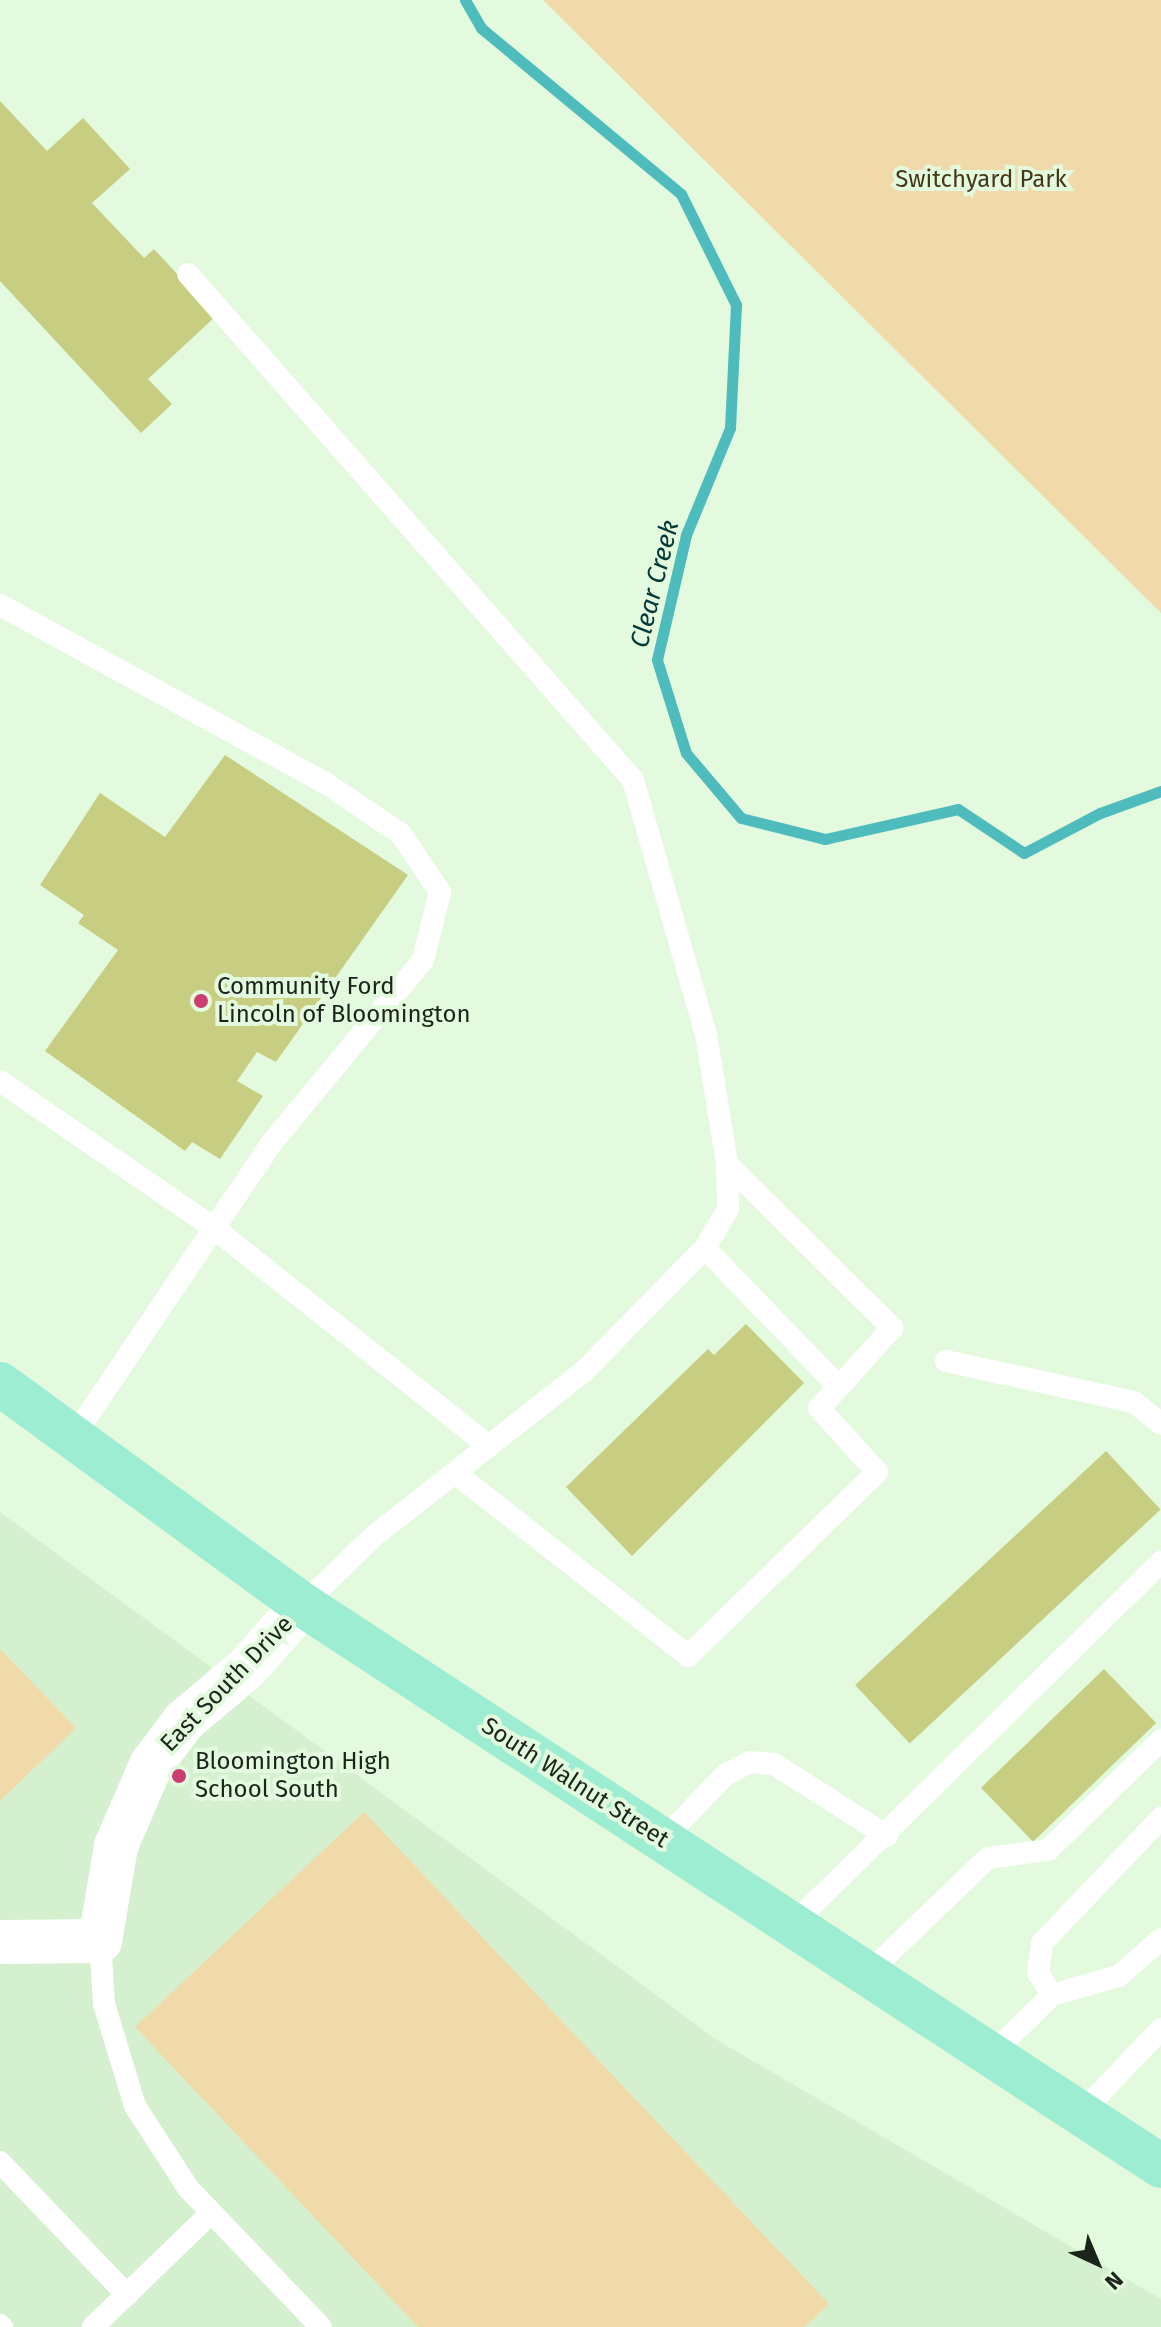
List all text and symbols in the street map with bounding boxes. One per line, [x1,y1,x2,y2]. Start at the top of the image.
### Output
park label: Switchyard Park [895,166,1067,194]
water label: Clear Creek [624,517,686,651]
place label: Community Ford Lincoln of Bloomington [217,973,470,1029]
marker: Community Ford Lincoln of Bloomington [192,992,210,1010]
street label: East South Drive [155,1610,299,1758]
street label: South Walnut Street [476,1712,674,1854]
place label: Bloomington High School South [195,1748,391,1804]
marker: Bloomington High School South [170,1767,188,1785]
north arrow [1057,2223,1137,2303]
text: N [1099,2266,1129,2295]

